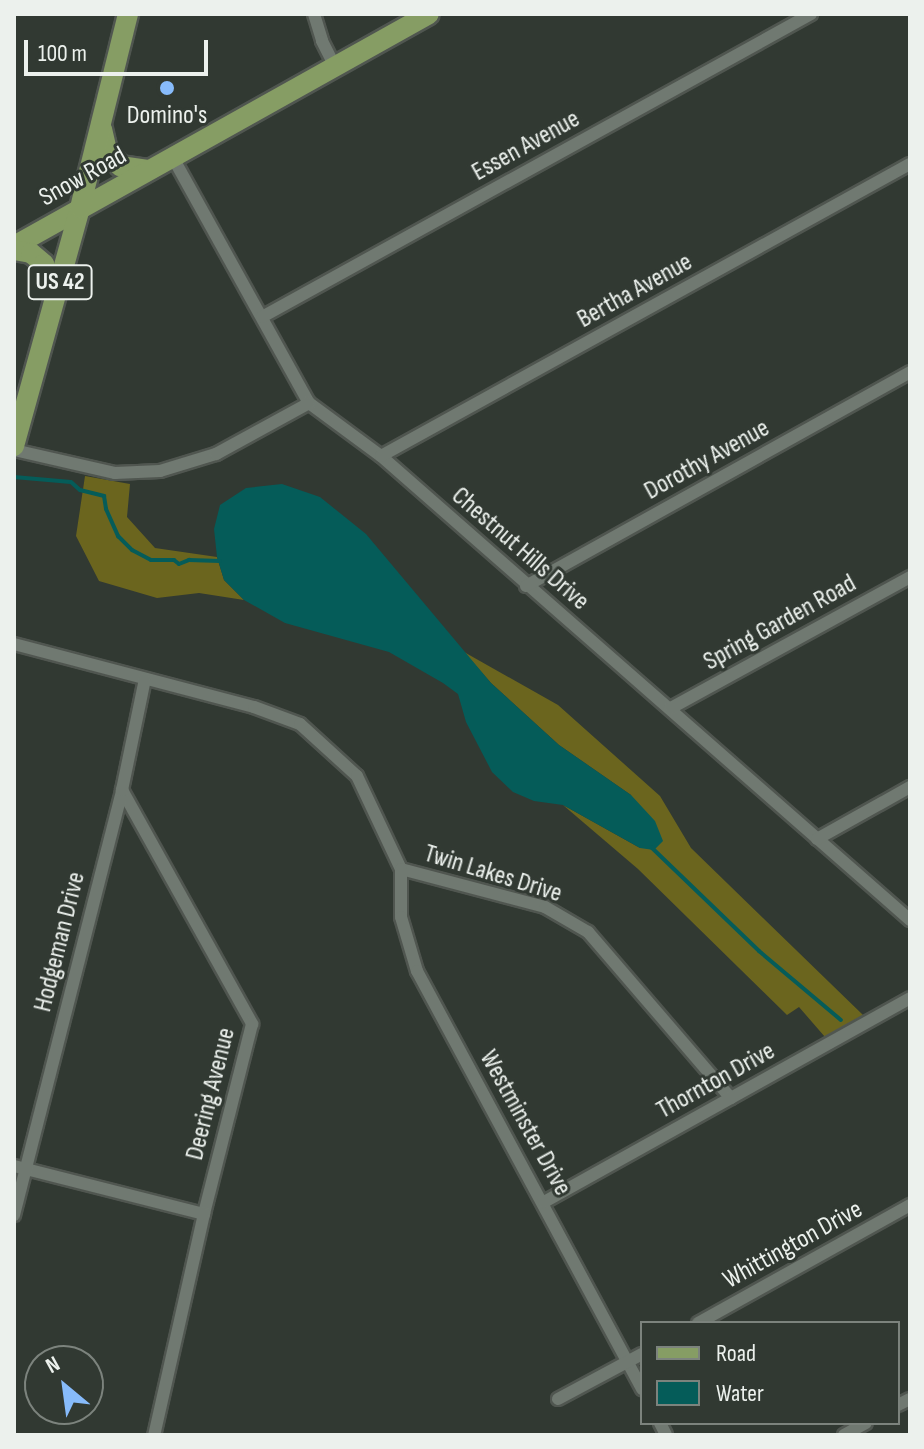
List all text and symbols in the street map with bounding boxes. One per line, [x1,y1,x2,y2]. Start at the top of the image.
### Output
scale bar [28,24,212,74]
text: 100 m [38,39,87,68]
marker: Domino's [158,79,176,97]
place label: Domino's [127,100,207,132]
street label: Essen Avenue [467,104,585,188]
street label: Snow Road [34,140,132,214]
street label: Bertha Avenue [572,247,698,335]
road number: US 42 [26,262,94,302]
street label: Dorothy Avenue [639,413,775,507]
street label: Chestnut Hills Drive [445,481,595,617]
street label: Spring Garden Road [698,568,862,678]
street label: Twin Lakes Drive [420,838,566,910]
street label: Hodgeman Drive [28,869,92,1015]
street label: Deering Avenue [180,1025,242,1163]
street label: Thornton Drive [652,1036,780,1126]
street label: Westminster Drive [472,1045,578,1201]
street label: Whittington Drive [718,1194,868,1296]
legend [640,1321,900,1425]
text: Road [716,1339,756,1368]
north arrow [24,1345,104,1425]
text: N [41,1351,65,1380]
text: Water [716,1379,764,1408]

